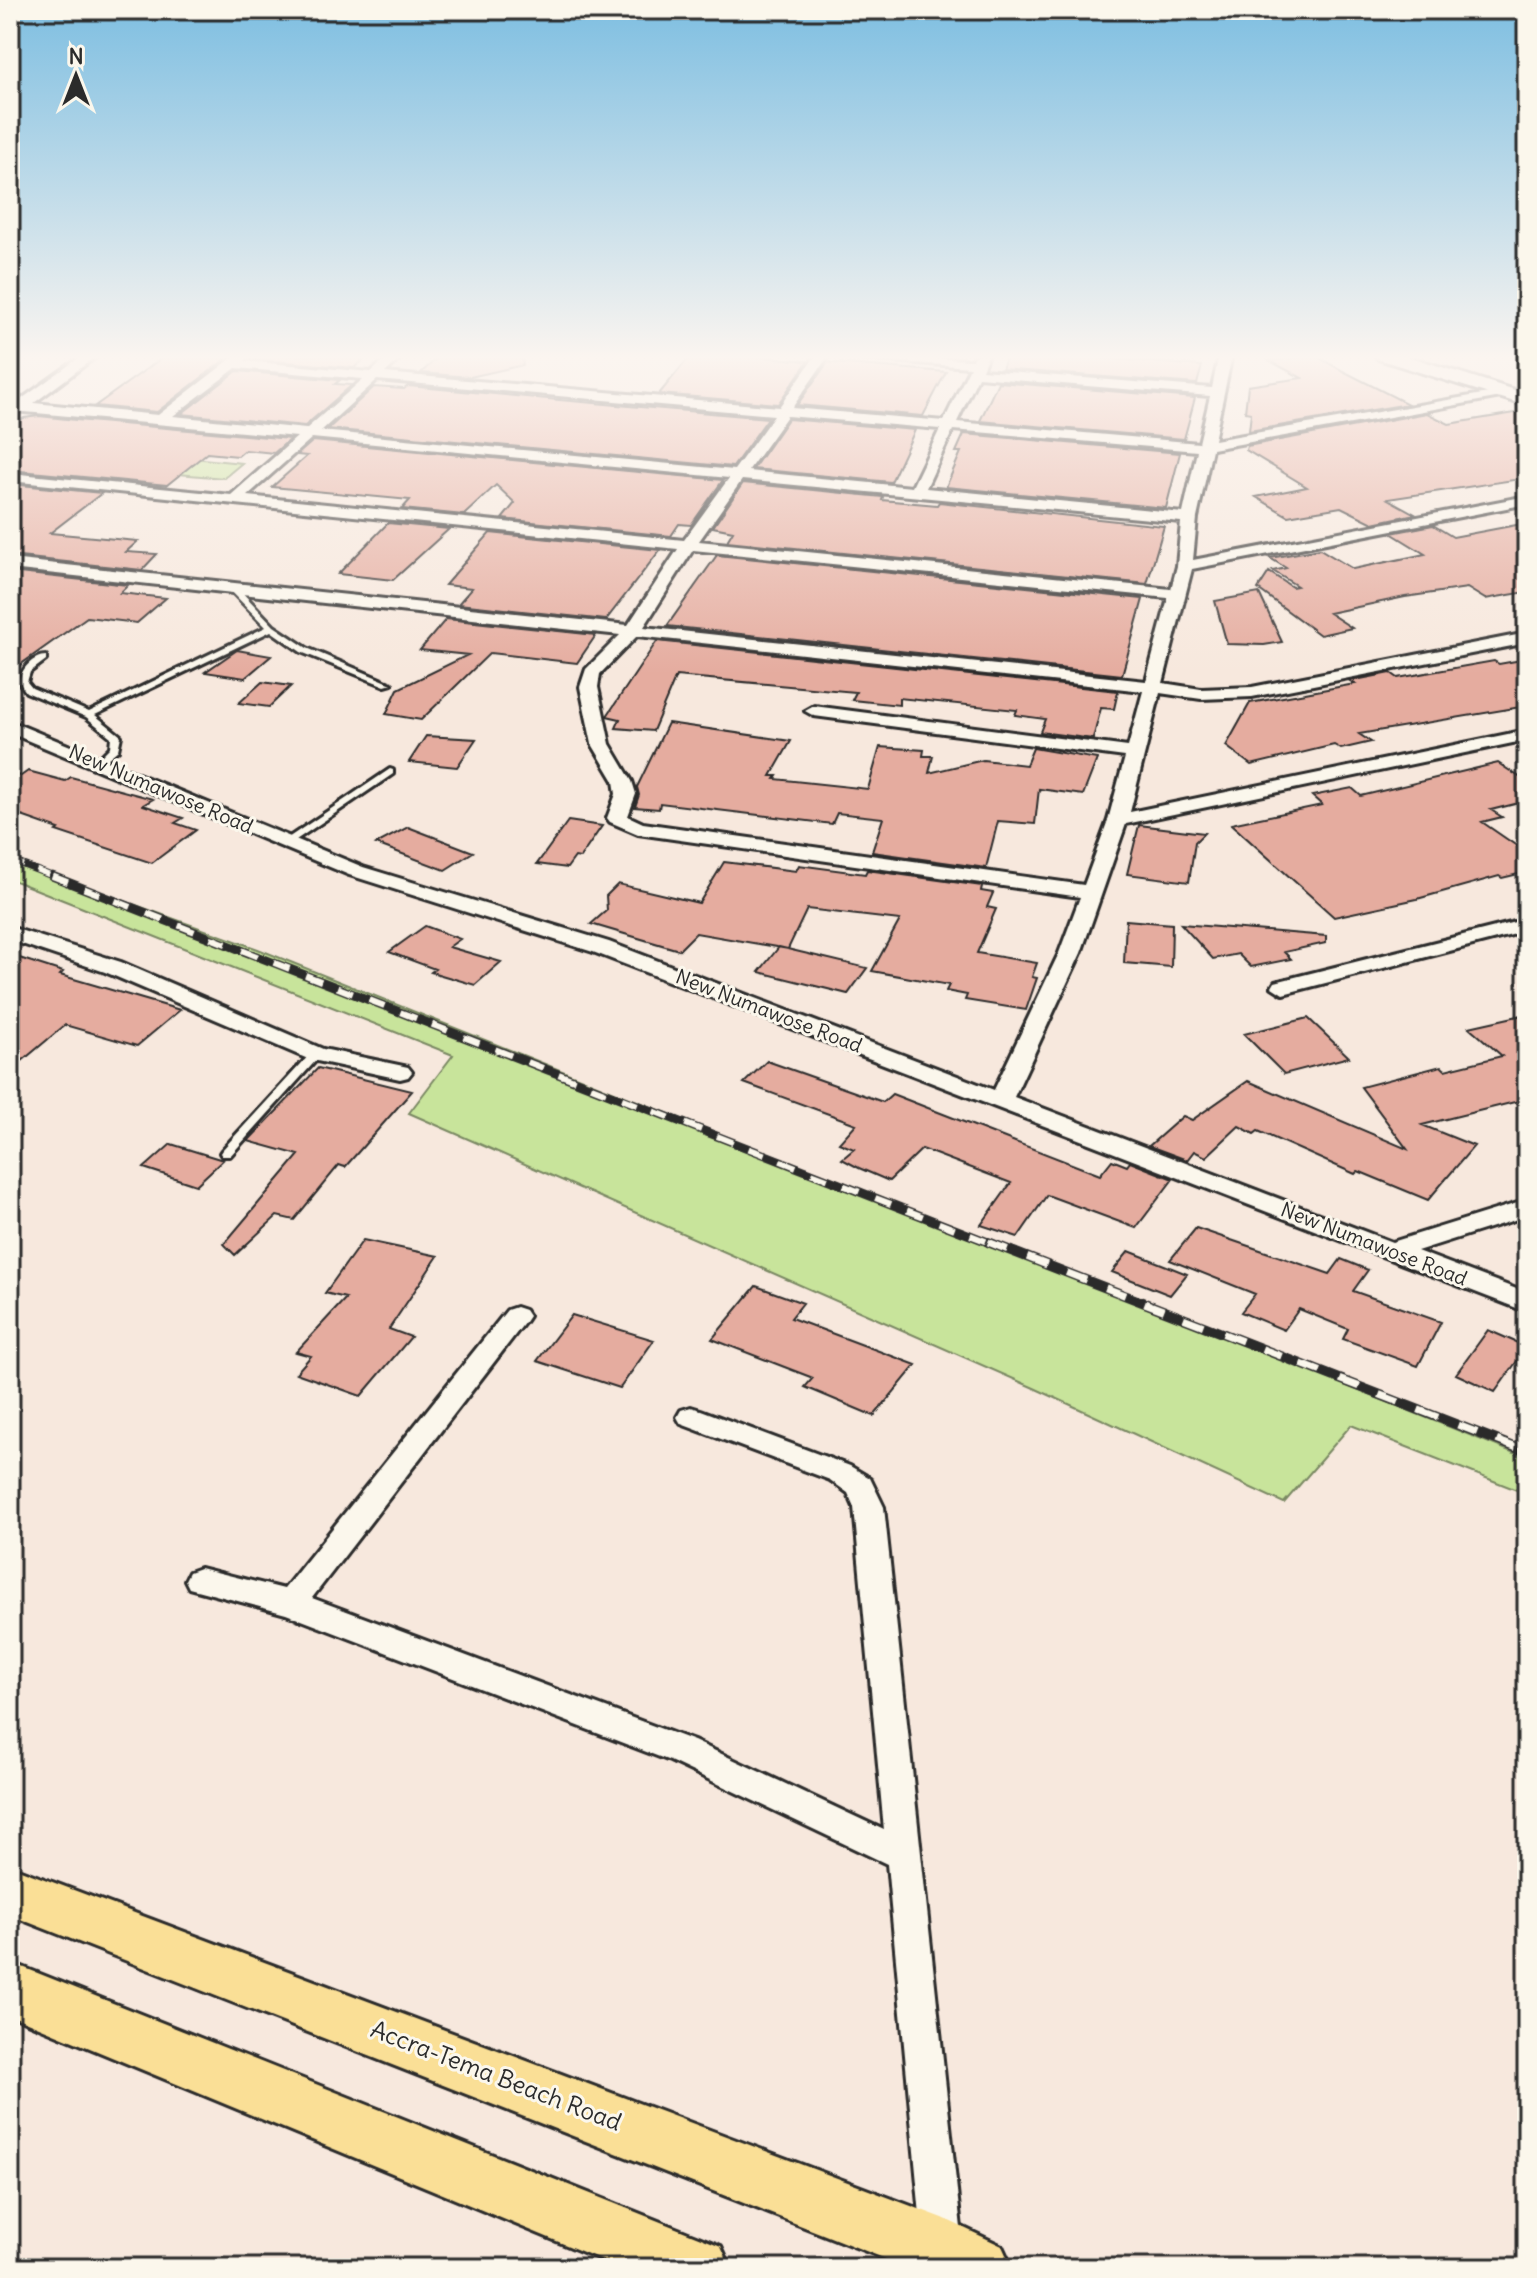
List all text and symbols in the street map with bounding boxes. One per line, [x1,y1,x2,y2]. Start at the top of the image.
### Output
north arrow [36,36,116,116]
text: N [68,42,84,70]
street label: New Numawose Road [65,738,257,839]
street label: New Numawose Road [672,963,866,1058]
street label: New Numawose Road [1277,1196,1471,1291]
street label: Accra-Tema Beach Road [367,2013,626,2137]

